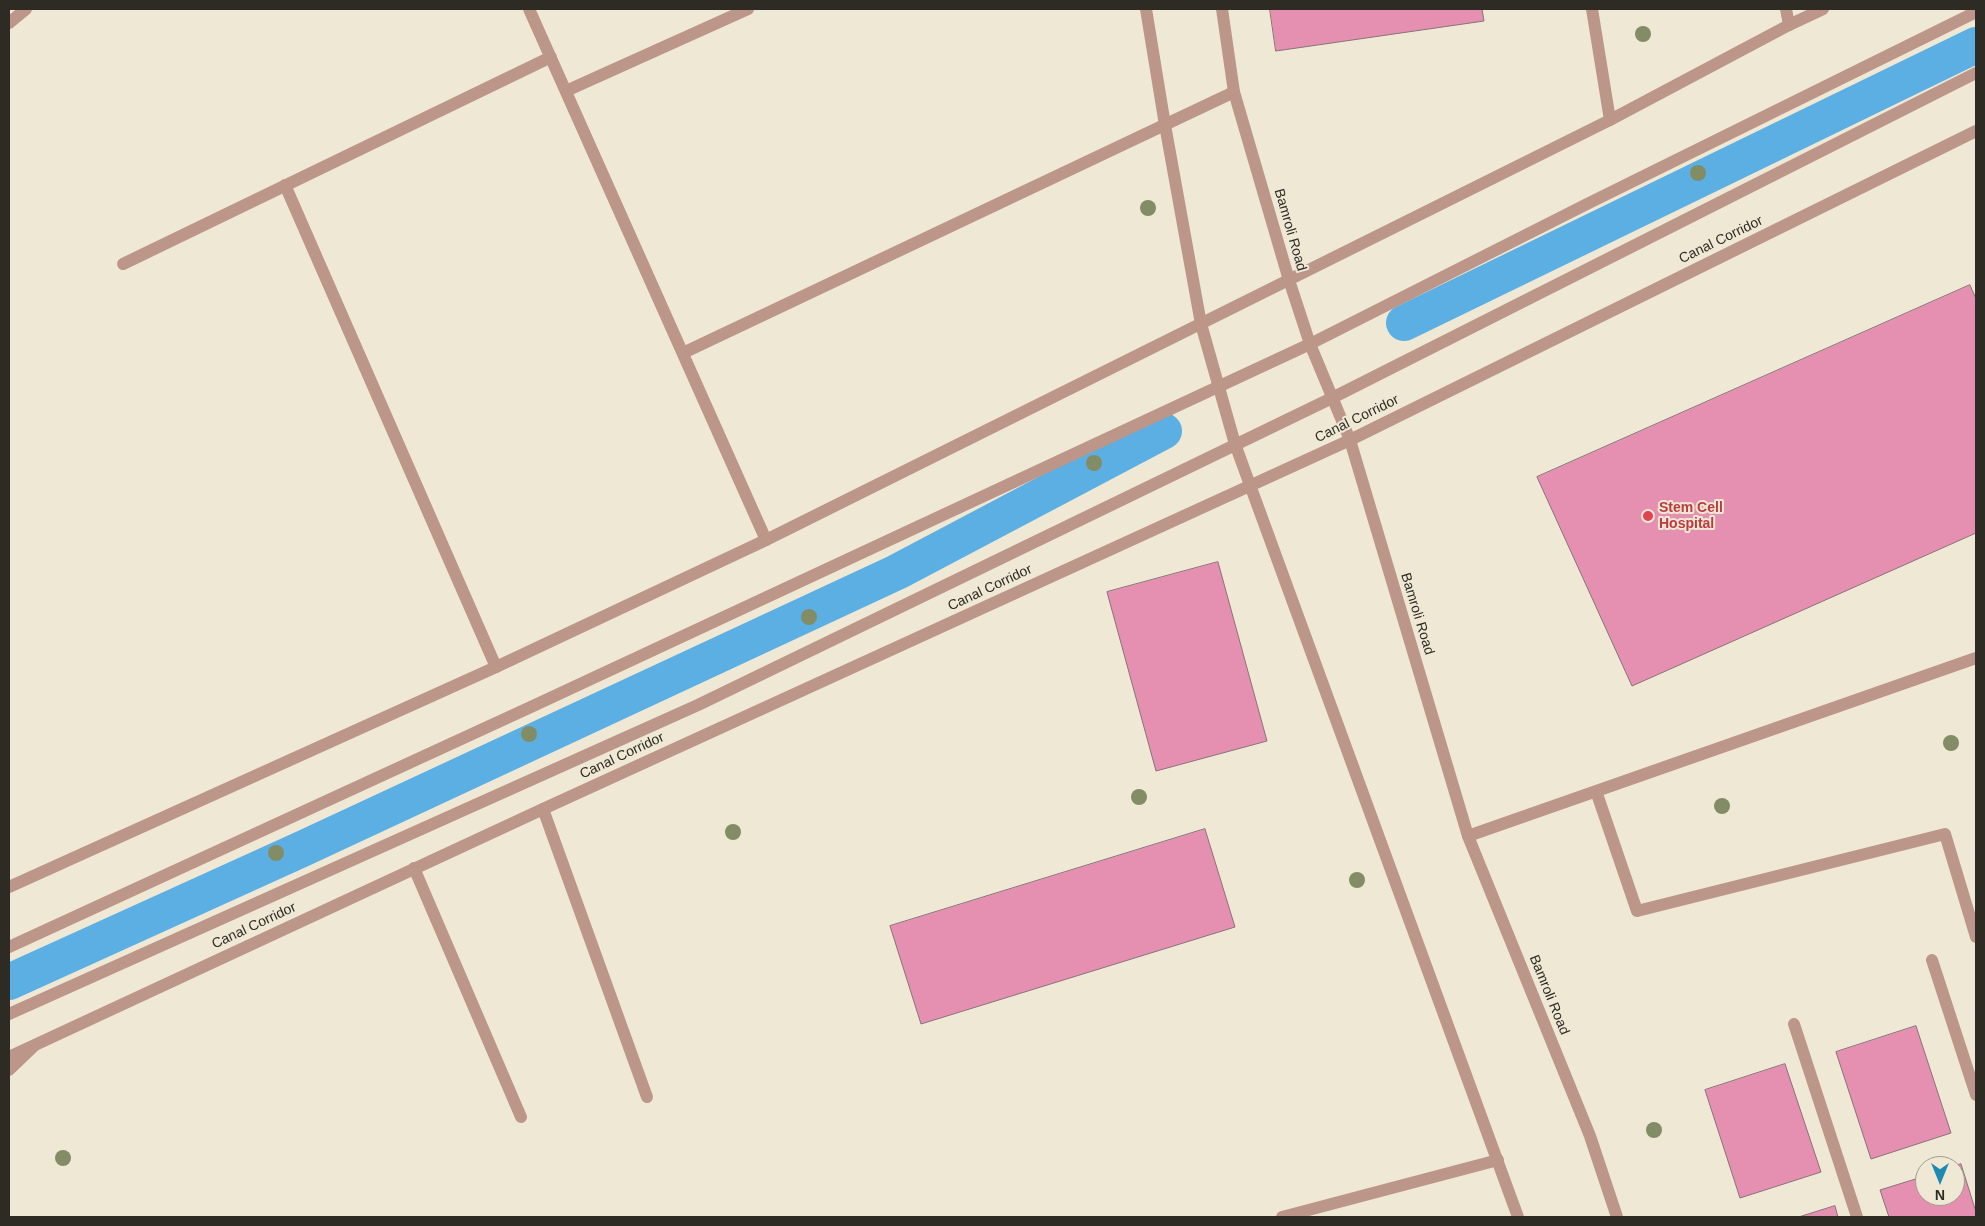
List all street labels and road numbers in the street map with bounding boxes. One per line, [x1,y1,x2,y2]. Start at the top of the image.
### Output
street label: Bamroli Road [1270,187,1310,273]
street label: Canal Corridor [1676,212,1766,268]
street label: Canal Corridor [1312,391,1402,447]
street label: Canal Corridor [945,561,1035,615]
street label: Bamroli Road [1397,571,1437,657]
street label: Canal Corridor [577,729,667,783]
street label: Canal Corridor [209,899,299,953]
street label: Bamroli Road [1525,953,1573,1037]

